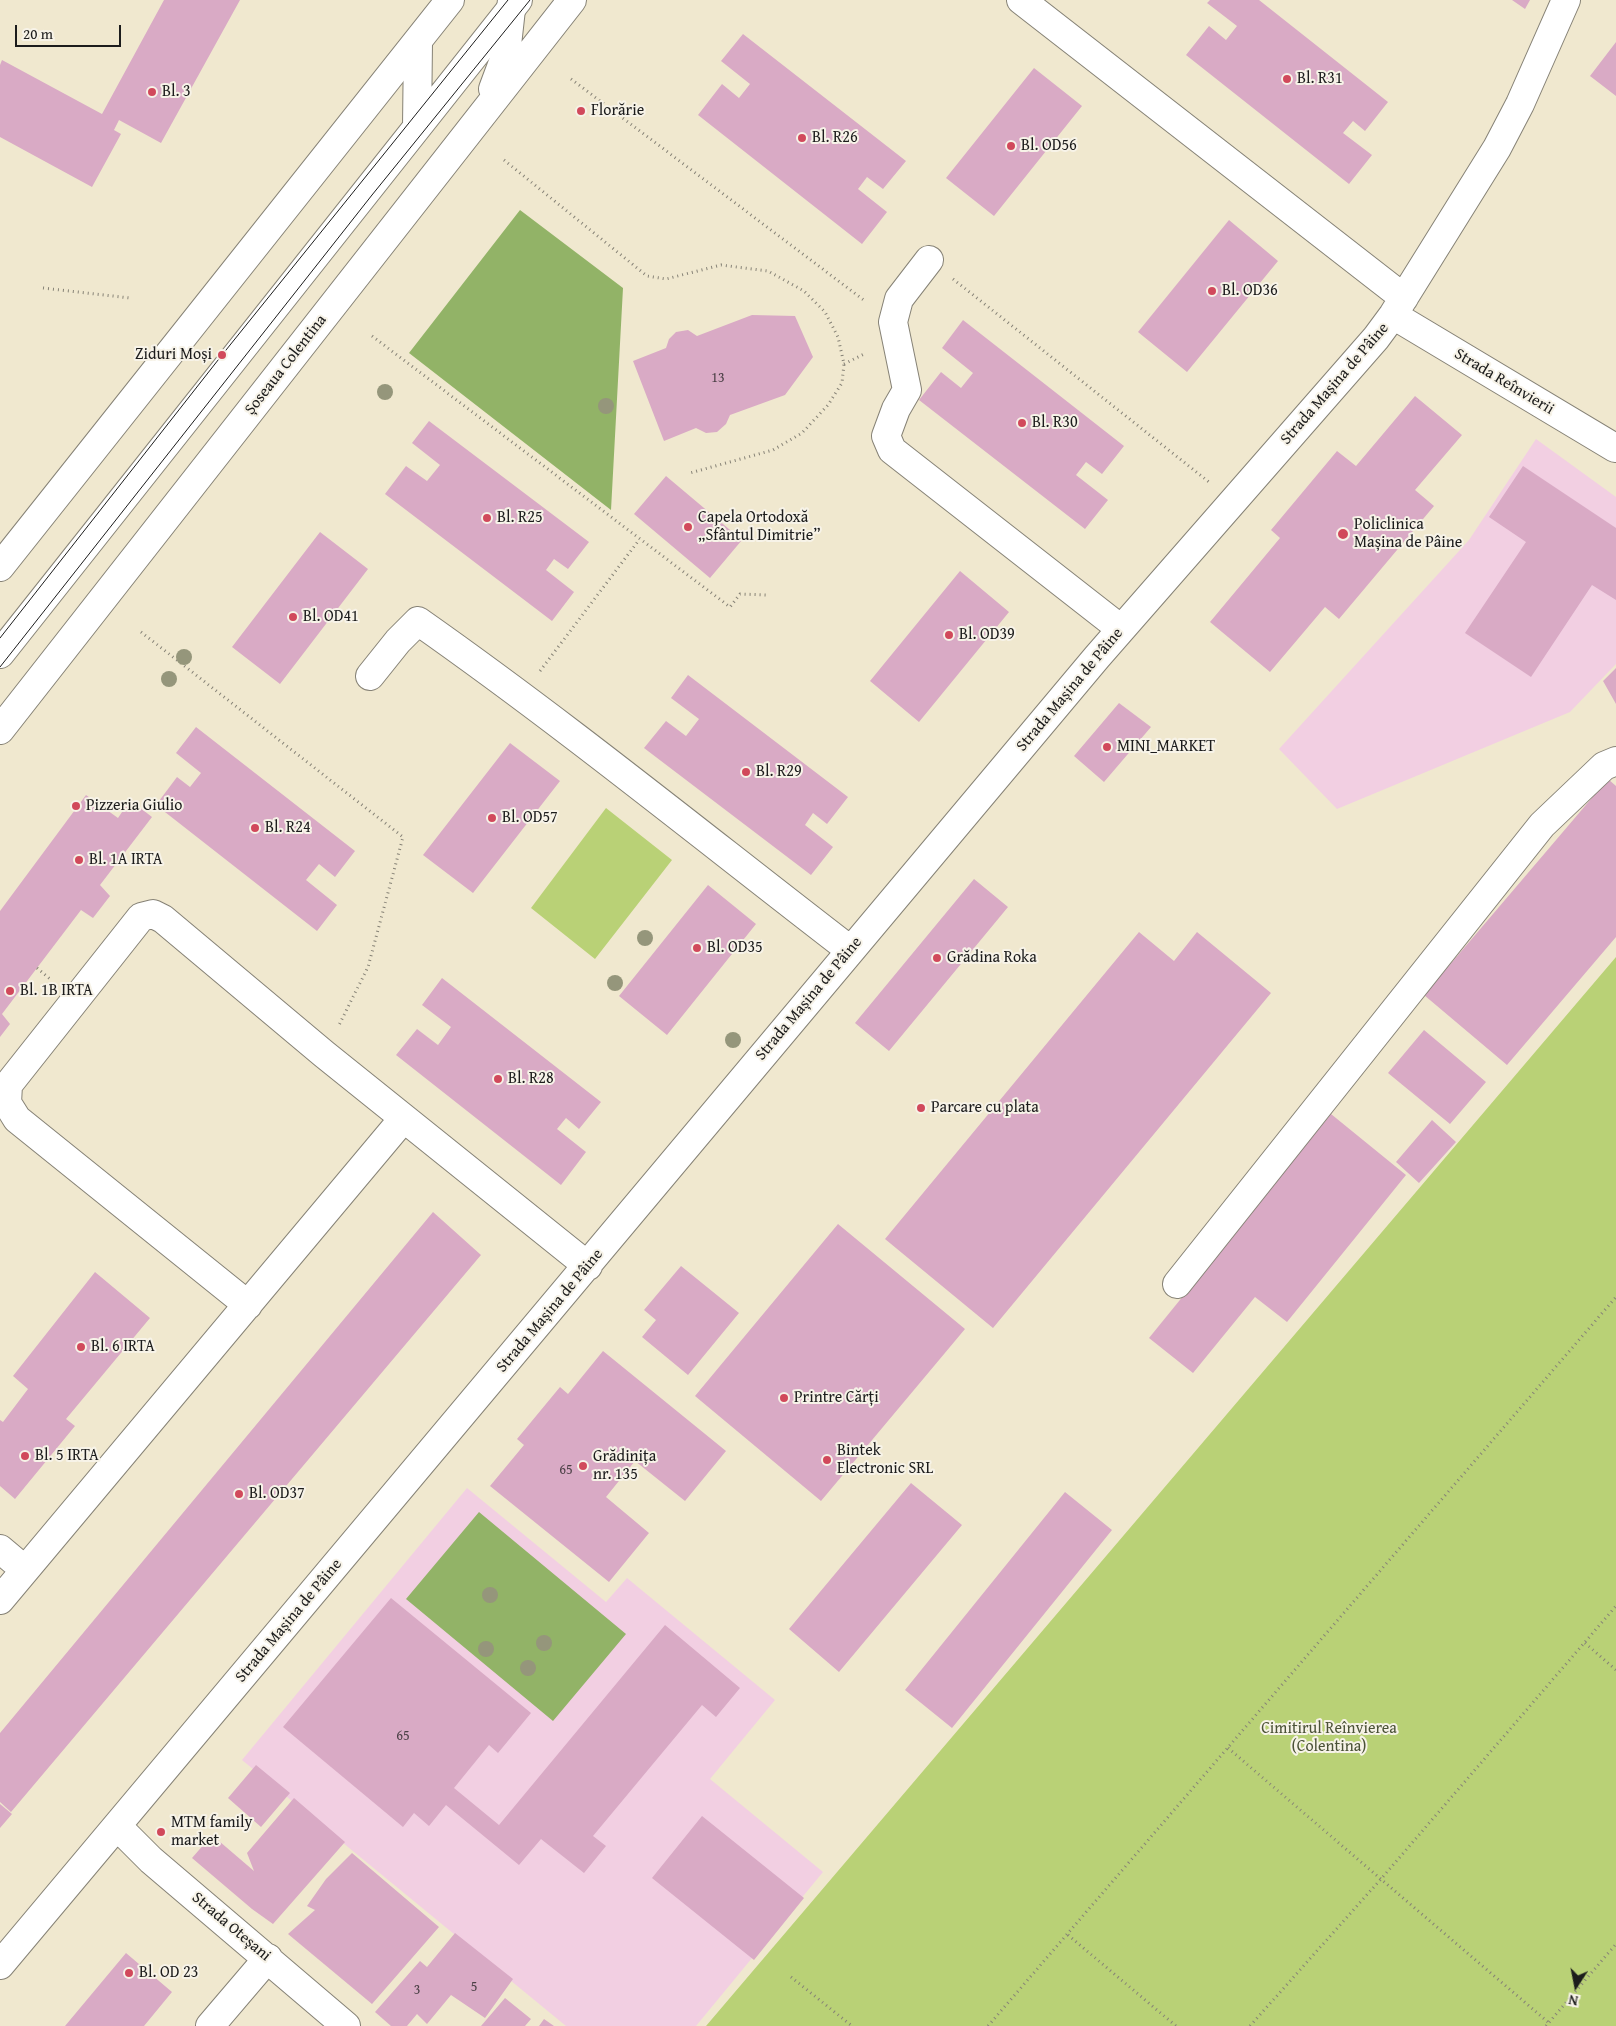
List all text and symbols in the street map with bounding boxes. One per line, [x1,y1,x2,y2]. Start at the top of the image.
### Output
scale bar [18,15,124,47]
text: 20 m [23,23,53,44]
place label: Bl. R31 [1297,69,1343,89]
marker: Bl. R31 [1281,73,1293,85]
place label: Bl. 3 [162,82,191,102]
marker: Bl. 3 [146,86,158,98]
place label: Florărie [591,101,644,121]
marker: Florărie [575,105,587,117]
place label: Bl. R26 [812,128,858,148]
marker: Bl. R26 [796,132,808,144]
place label: Bl. OD56 [1021,136,1077,156]
marker: Bl. OD56 [1005,140,1017,152]
place label: Bl. OD36 [1222,281,1278,301]
marker: Bl. OD36 [1206,285,1218,297]
street label: Șoseaua Colentina [241,311,331,419]
street label: Strada Mașina de Pâine [1277,319,1393,449]
place label: Ziduri Moși [135,345,212,365]
street label: Strada Reînvierii [1451,345,1557,419]
marker: Ziduri Moși [216,349,228,361]
house number: 13 [711,370,725,386]
place label: Bl. R30 [1032,413,1078,433]
marker: Bl. R30 [1016,417,1028,429]
place label: Bl. R25 [497,508,543,528]
place label: Capela Ortodoxă „Sfântul Dimitrie” [698,508,821,546]
marker: Bl. R25 [481,512,493,524]
place label: Policlinica Mașina de Pâine [1354,515,1462,553]
marker: Capela Ortodoxă „Sfântul Dimitrie” [682,521,694,533]
marker: Policlinica Mașina de Pâine [1336,527,1350,541]
place label: Bl. OD41 [303,607,359,627]
marker: Bl. OD41 [287,611,299,623]
street label: Strada Mașina de Pâine [1013,624,1127,756]
place label: Bl. OD39 [959,625,1015,645]
marker: Bl. OD39 [943,629,955,641]
place label: MINI_MARKET [1117,737,1215,757]
marker: MINI_MARKET [1101,741,1113,753]
place label: Bl. R29 [756,762,802,782]
marker: Bl. R29 [740,766,752,778]
place label: Pizzeria Giulio [86,796,182,816]
marker: Pizzeria Giulio [70,800,82,812]
place label: Bl. OD57 [502,808,558,828]
marker: Bl. OD57 [486,812,498,824]
place label: Bl. R24 [265,818,311,838]
marker: Bl. R24 [249,822,261,834]
place label: Bl. 1A IRTA [89,850,162,870]
marker: Bl. 1A IRTA [73,854,85,866]
street label: Strada Mașina de Pâine [752,933,866,1065]
place label: Bl. OD35 [707,938,763,958]
marker: Bl. OD35 [691,942,703,954]
place label: Grădina Roka [947,948,1037,968]
marker: Grădina Roka [931,952,943,964]
place label: Bl. 1B IRTA [20,981,93,1001]
marker: Bl. 1B IRTA [4,985,16,997]
place label: Bl. R28 [508,1069,554,1089]
marker: Bl. R28 [492,1073,504,1085]
place label: Parcare cu plata [931,1098,1039,1118]
marker: Parcare cu plata [915,1102,927,1114]
street label: Strada Mașina de Pâine [493,1245,607,1377]
place label: Bl. 6 IRTA [91,1337,155,1357]
marker: Bl. 6 IRTA [75,1341,87,1353]
place label: Printre Cărți [794,1388,879,1408]
marker: Printre Cărți [778,1392,790,1404]
place label: Bintek Electronic SRL [837,1441,933,1479]
place label: Bl. 5 IRTA [35,1446,99,1466]
place label: Grădinița nr. 135 [593,1447,656,1485]
marker: Bl. 5 IRTA [19,1450,31,1462]
marker: Bintek Electronic SRL [821,1454,833,1466]
marker: Grădinița nr. 135 [577,1460,589,1472]
house number: 65 [559,1462,573,1478]
place label: Bl. OD37 [249,1484,305,1504]
marker: Bl. OD37 [233,1488,245,1500]
street label: Strada Mașina de Pâine [232,1555,346,1687]
park label: Cimitirul Reînvierea (Colentina) [1261,1719,1397,1757]
house number: 65 [396,1728,410,1744]
place label: MTM family market [171,1813,252,1851]
marker: MTM family market [155,1826,167,1838]
street label: Strada Oteșani [188,1888,274,1966]
north arrow [1551,1961,1601,2011]
place label: Bl. OD 23 [139,1963,198,1983]
marker: Bl. OD 23 [123,1967,135,1979]
house number: 5 [471,1979,477,1995]
house number: 3 [414,1982,420,1998]
text: N [1567,1990,1580,2011]

